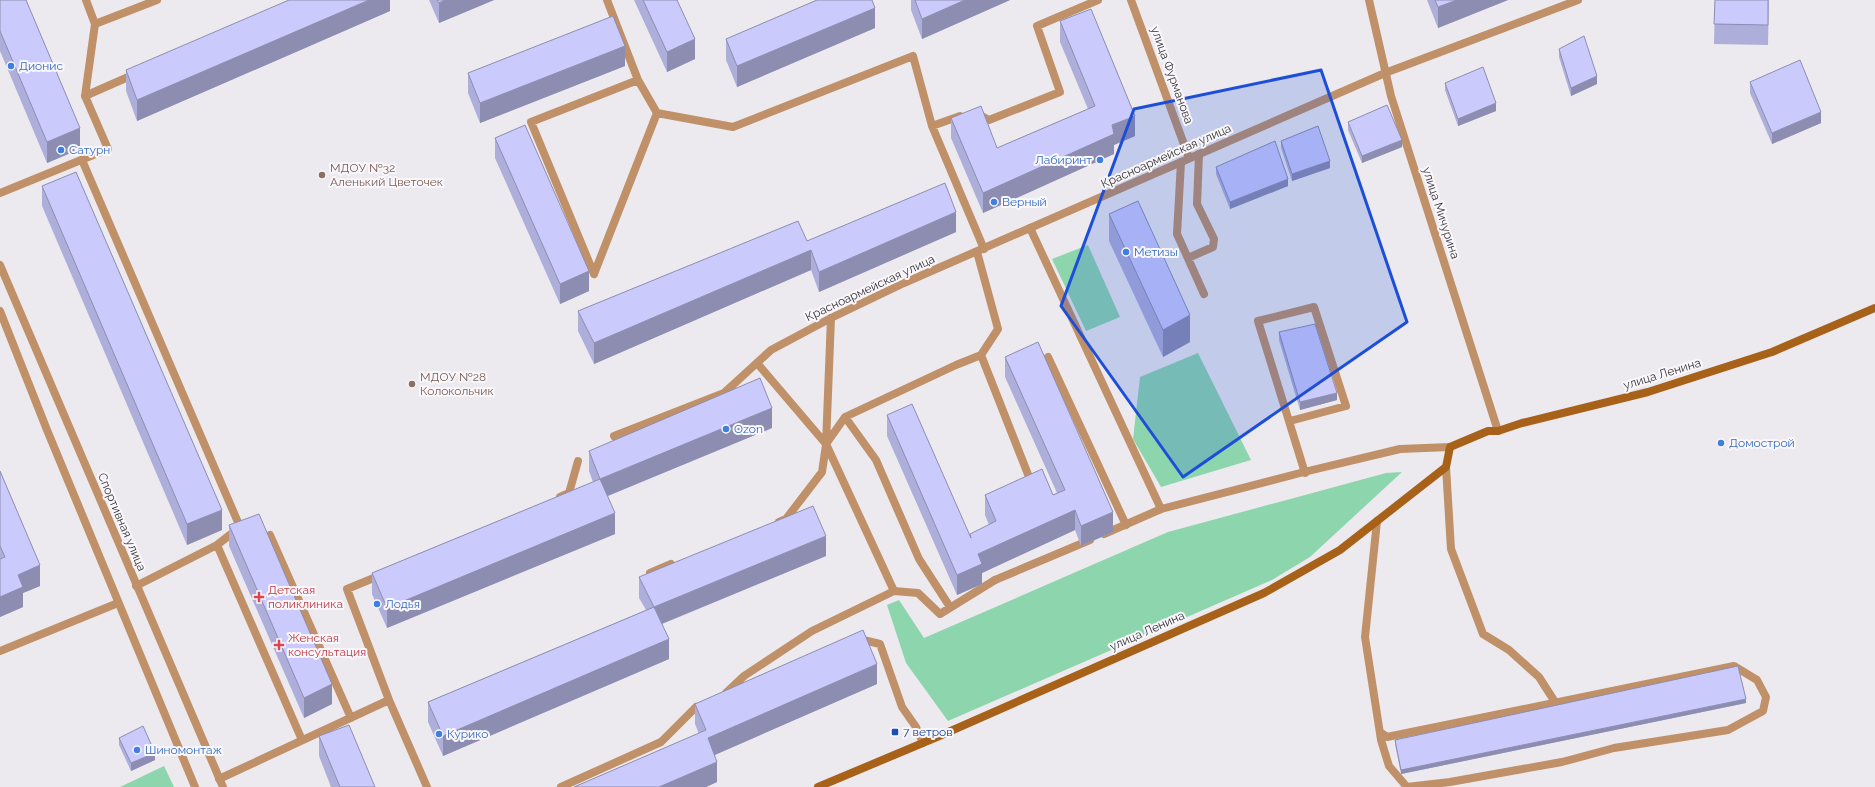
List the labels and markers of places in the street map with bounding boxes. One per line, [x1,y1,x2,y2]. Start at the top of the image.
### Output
place label: Дионис [19,59,63,73]
marker: Дионис [6,61,16,71]
place label: Сатурн [69,143,110,157]
marker: Сатурн [56,145,66,155]
place label: Лабиринт [1035,153,1092,167]
marker: Лабиринт [1095,155,1105,165]
place label: МДОУ №32 Аленький Цветочек [330,161,443,189]
marker: МДОУ №32 Аленький Цветочек [317,170,327,180]
place label: Верный [1002,195,1047,209]
marker: Верный [989,197,999,207]
place label: Метизы [1134,245,1178,259]
marker: Метизы [1121,247,1131,257]
place label: МДОУ №28 Колокольчик [420,370,494,398]
marker: МДОУ №28 Колокольчик [407,379,417,389]
place label: Ozon [734,422,763,436]
marker: Ozon [721,424,731,434]
place label: Домострой [1729,436,1795,450]
marker: Домострой [1716,438,1726,448]
place label: Детская поликлиника [268,583,343,611]
marker: Детская поликлиника [253,591,265,603]
place label: Лодья [385,597,420,611]
marker: Лодья [372,599,382,609]
place label: Женская консультация [288,631,366,659]
marker: Женская консультация [273,639,285,651]
place label: 7 ветров [903,725,953,739]
place label: Курико [447,727,488,741]
marker: 7 ветров [890,727,900,737]
marker: Курико [434,729,444,739]
place label: Шиномонтаж [145,743,222,757]
marker: Шиномонтаж [132,745,142,755]

